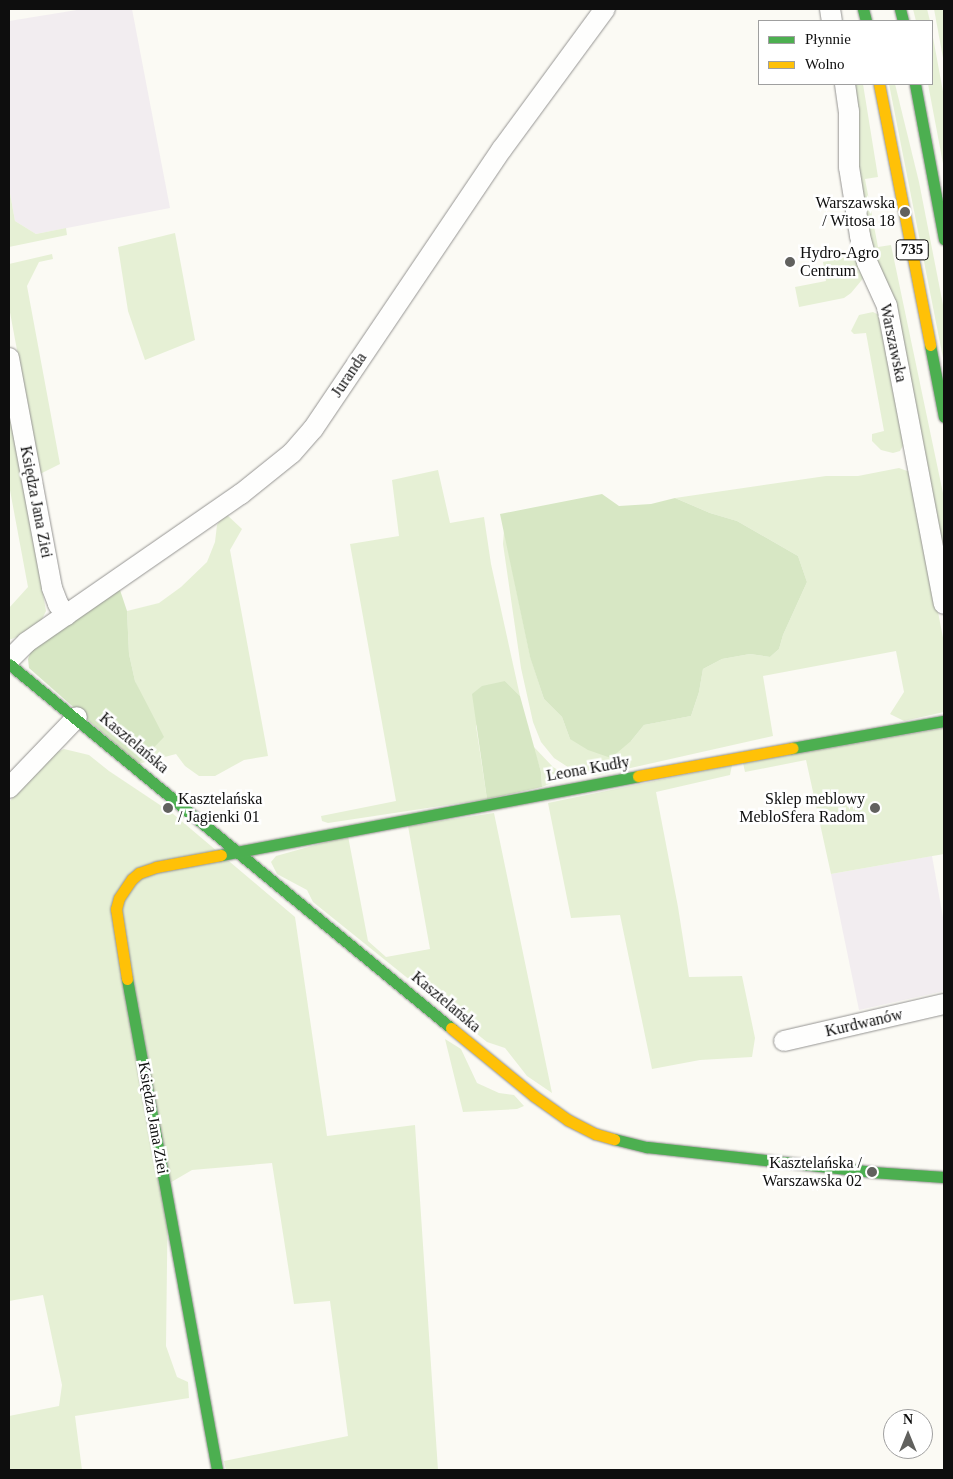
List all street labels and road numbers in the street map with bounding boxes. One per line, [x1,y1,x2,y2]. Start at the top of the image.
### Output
road number: 735 [896,238,928,262]
street label: Warszawska [875,302,911,384]
street label: Juranda [327,349,371,401]
street label: Księdza Jana Ziei [16,444,56,560]
street label: Kasztelańska [95,709,173,777]
street label: Leona Kudły [545,752,631,786]
street label: Kasztelańska [407,968,485,1036]
street label: Kurdwanów [823,1005,905,1041]
street label: Księdza Jana Ziei [134,1060,172,1176]

